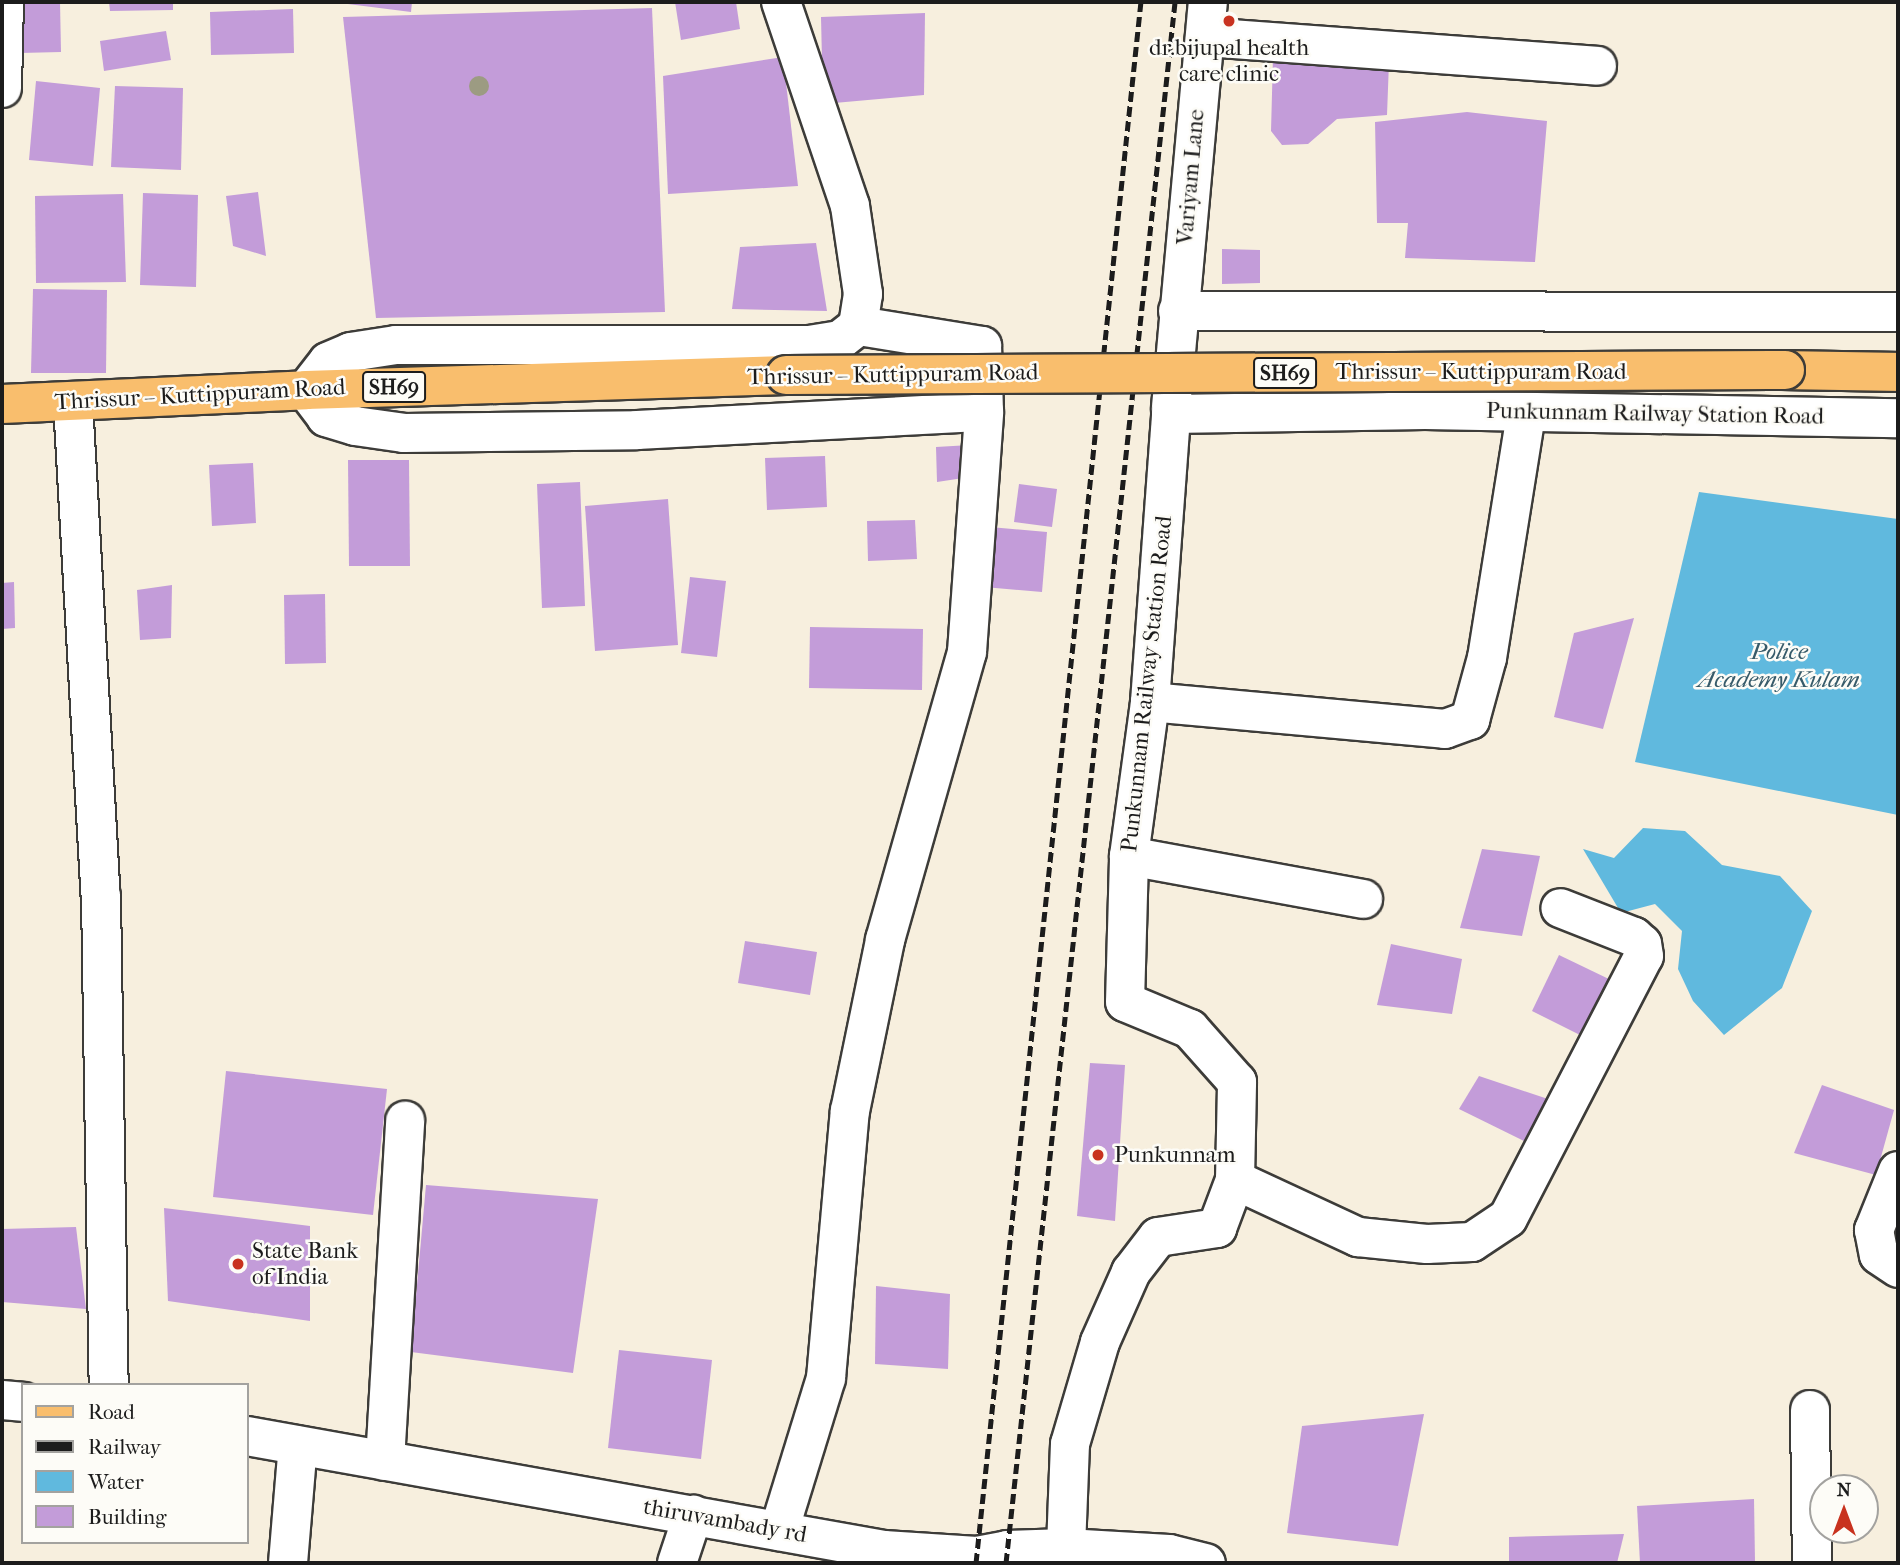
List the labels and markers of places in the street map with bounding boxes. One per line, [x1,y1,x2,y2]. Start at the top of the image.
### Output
marker: dr.bijupal health care clinic [1219,11,1239,31]
place label: dr.bijupal health care clinic [1149,34,1309,88]
place label: Punkunnam [1114,1141,1236,1169]
marker: Punkunnam [1088,1145,1108,1165]
place label: State Bank of India [252,1237,358,1291]
marker: State Bank of India [230,1256,246,1272]

